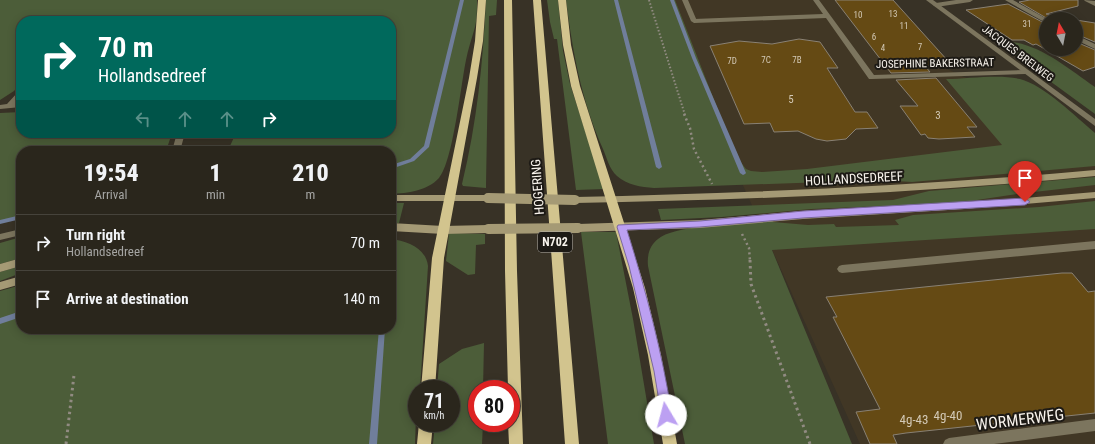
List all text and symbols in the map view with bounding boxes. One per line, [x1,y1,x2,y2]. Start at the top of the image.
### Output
house number: 13 [889,9,897,19]
house number: 10 [854,10,862,20]
north arrow [1039,12,1083,56]
map controls [1039,12,1083,56]
house number: 31 [1023,19,1031,29]
house number: 11 [900,21,908,31]
street label: JACQUES BRELWEG [979,22,1056,85]
text: 70 m [98,31,154,64]
icon: right [32,32,84,84]
house number: 6 [872,32,876,42]
house number: 7 [918,42,923,52]
house number: 4 [881,43,886,53]
house number: 7C [761,55,771,65]
house number: 7B [792,55,802,65]
house number: 7D [727,56,737,66]
street label: JOSEPHINE BAKERSTRAAT [876,56,994,71]
text: Hollandsedreef [98,65,206,86]
house number: 5 [788,93,794,106]
icon: left [132,108,154,130]
icon: ahead [174,108,196,130]
icon: ahead [216,108,238,130]
icon: right [258,108,280,130]
house number: 3 [935,109,941,122]
text: 19:54 [83,159,139,187]
text: 1 [209,159,222,187]
text: 210 [292,159,329,187]
street label: HOGERING [528,159,547,215]
pin [1008,161,1042,202]
icon: arrive [1014,167,1036,189]
street label: HOLLANDSEDREEF [805,168,903,189]
text: Arrival [94,187,128,202]
text: min [206,187,225,202]
text: m [306,187,315,202]
text: Turn right [66,226,125,244]
icon: right [32,232,54,254]
road number: N702 [538,232,572,252]
text: 70 m [350,234,380,252]
text: Hollandsedreef [66,244,144,259]
icon: arrive [32,288,54,310]
text: Arrive at destination [66,290,189,308]
text: 140 m [343,290,380,308]
speed limit sign: 80 [468,380,520,432]
text: 71 [424,389,444,413]
position arrow [645,394,687,436]
street label: WORMERWEG [975,405,1065,434]
house number: 4g-40 [934,408,962,423]
text: km/h [424,410,444,421]
house number: 4g-43 [900,412,928,427]

